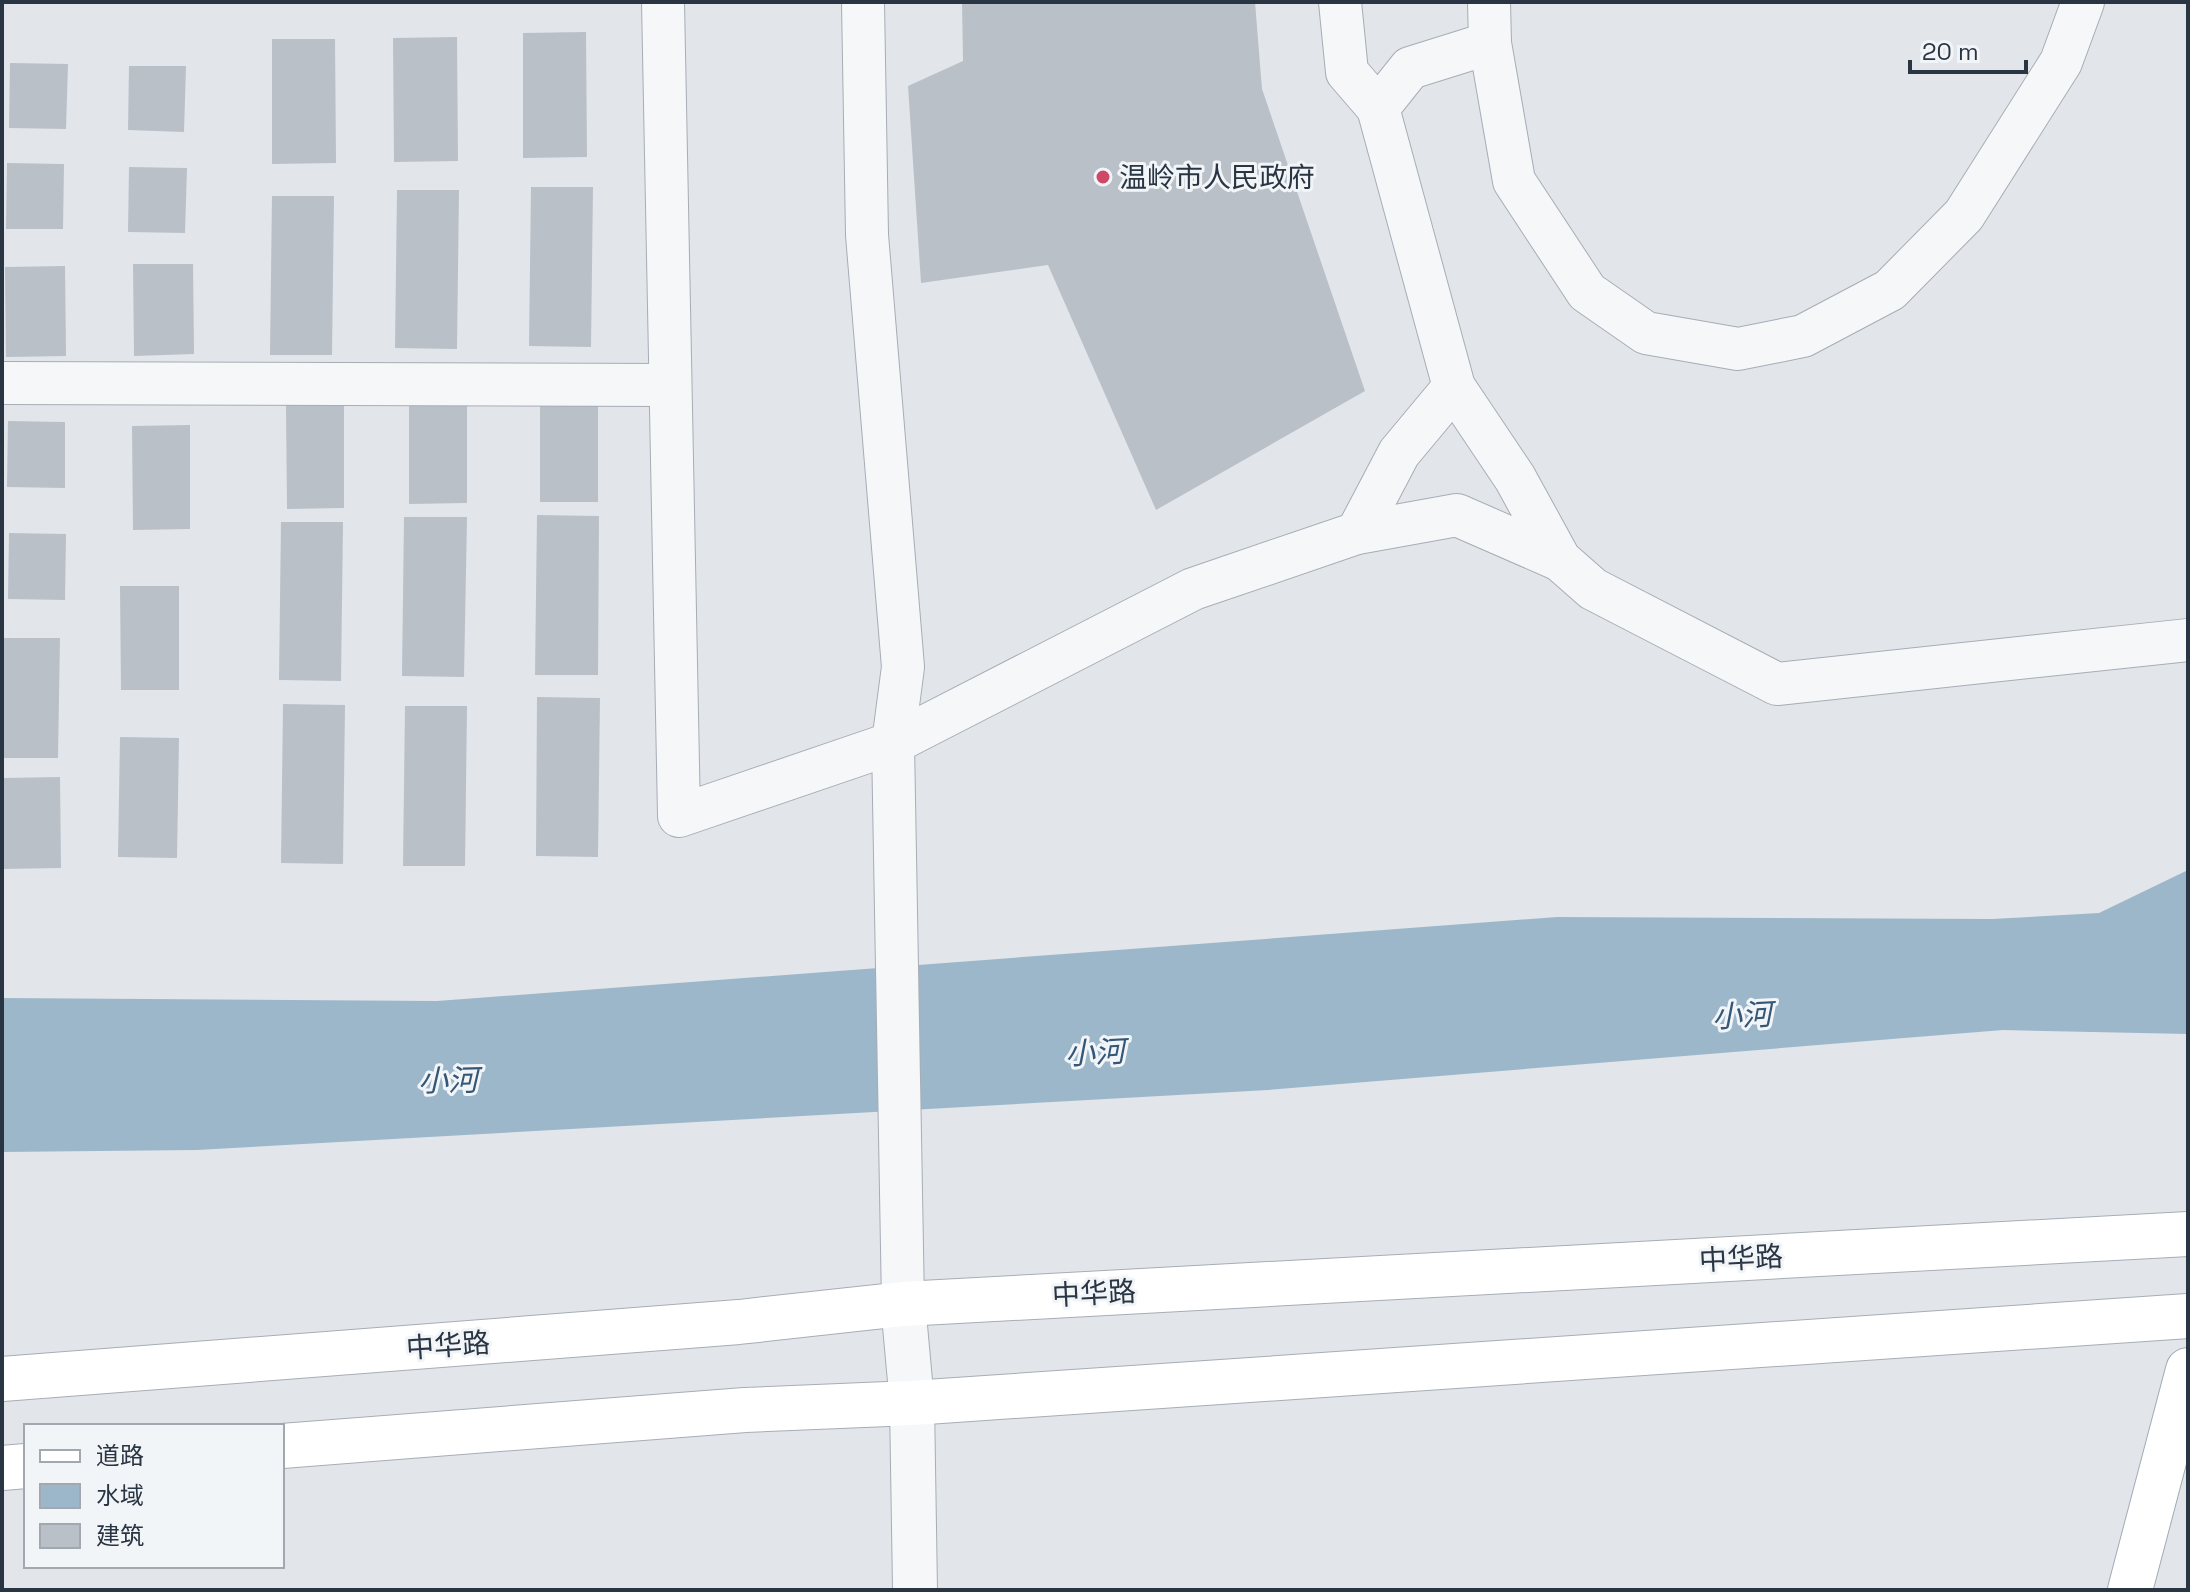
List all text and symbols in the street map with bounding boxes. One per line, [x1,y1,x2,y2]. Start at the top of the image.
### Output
scale bar [1910,24,2026,74]
text: 20 m [1922,36,1979,67]
place label: 温岭市人民政府 [1119,159,1315,195]
marker: 温岭市人民政府 [1094,168,1112,186]
water label: 小河 [1711,994,1778,1037]
water label: 小河 [1064,1031,1131,1074]
water label: 小河 [418,1060,483,1101]
street label: 中华路 [1698,1238,1784,1278]
street label: 中华路 [1051,1273,1137,1313]
street label: 中华路 [405,1324,491,1366]
legend [24,1424,284,1568]
text: 道路 [96,1440,144,1471]
text: 水域 [96,1480,144,1511]
text: 建筑 [96,1520,144,1551]

